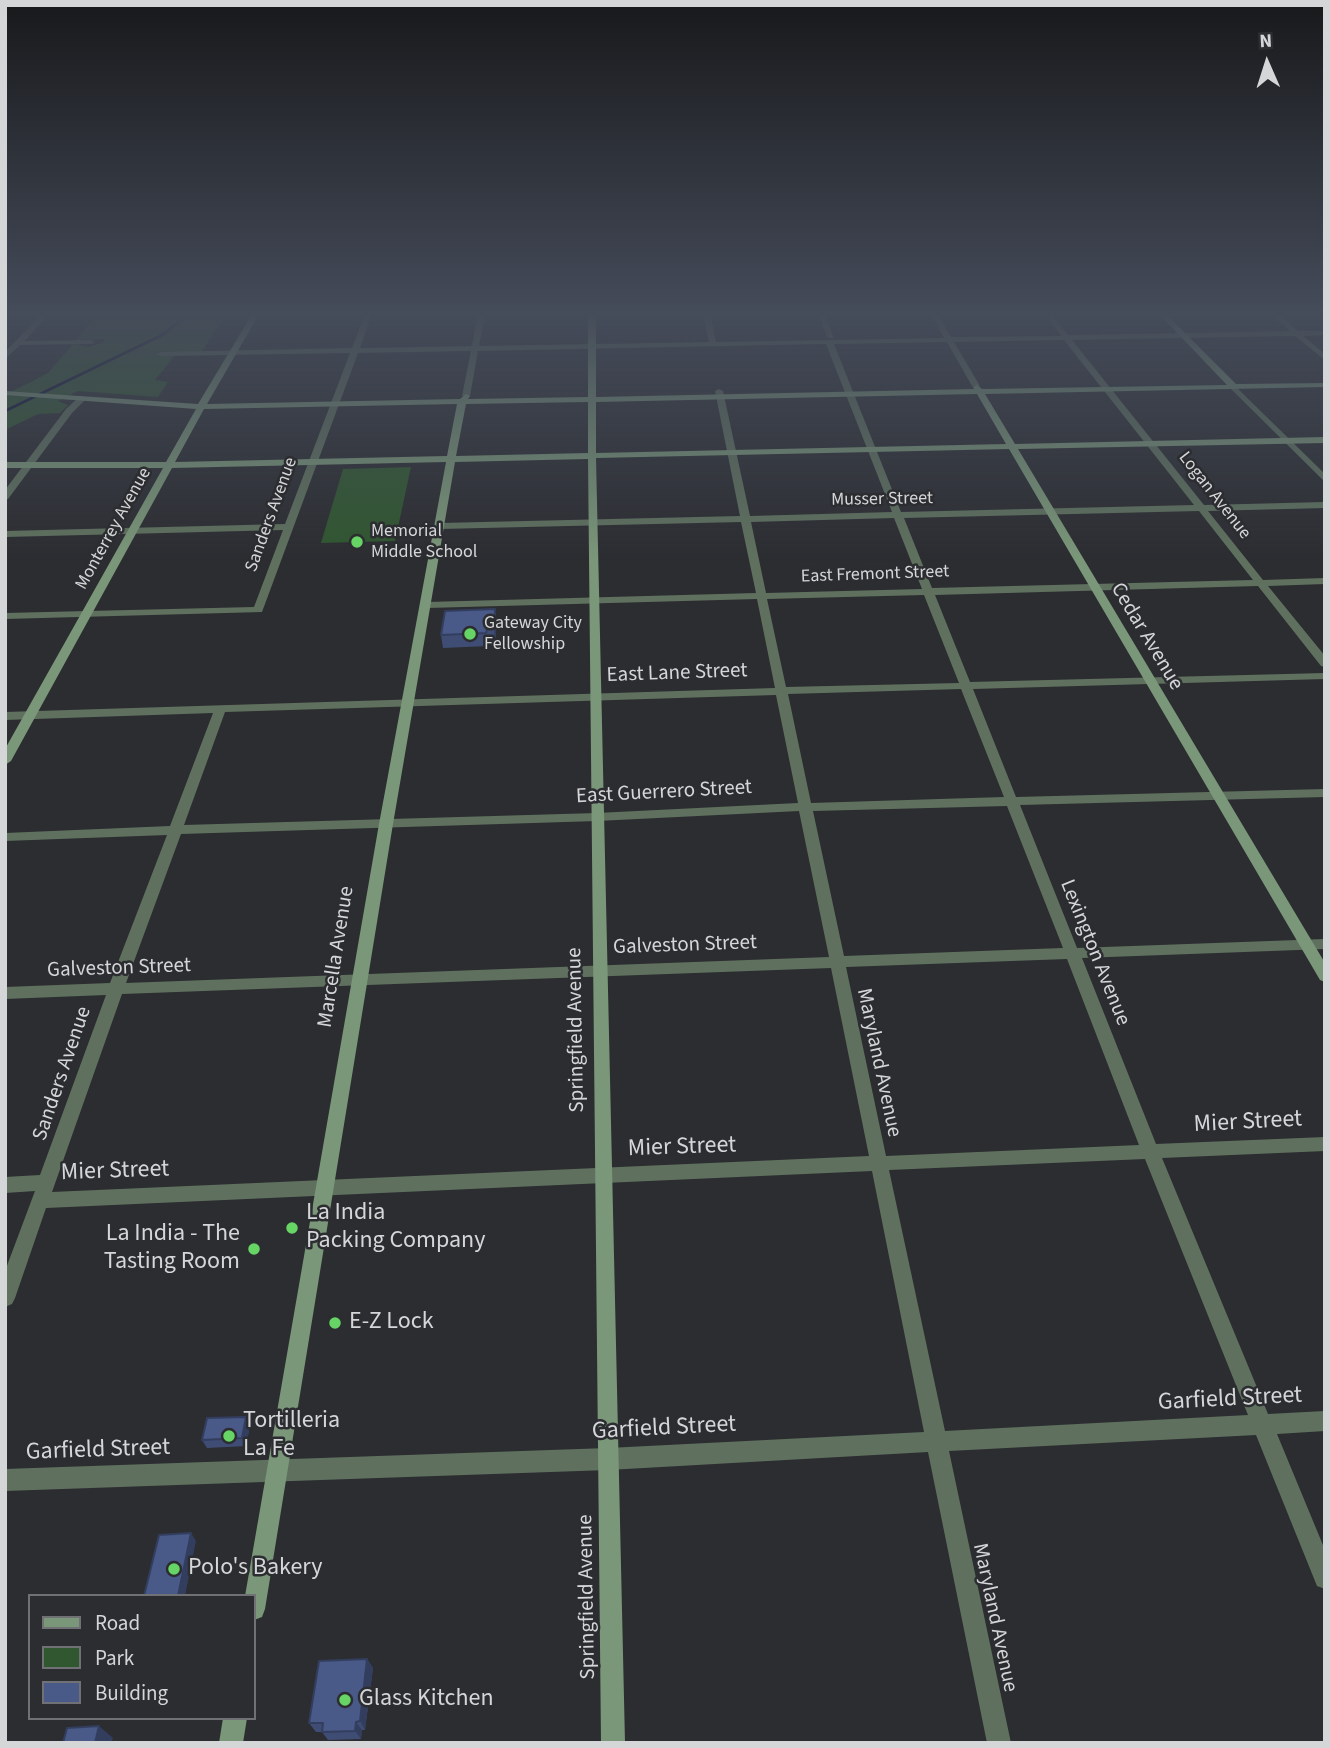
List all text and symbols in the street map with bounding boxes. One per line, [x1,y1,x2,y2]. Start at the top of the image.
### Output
north arrow [1232,28,1302,98]
text: N [1259,28,1273,55]
street label: Logan Avenue [1173,448,1255,544]
street label: Sanders Avenue [241,455,303,575]
street label: Monterrey Avenue [72,464,156,594]
street label: Musser Street [831,488,933,512]
place label: Memorial Middle School [371,521,477,564]
marker: Memorial Middle School [349,534,365,550]
street label: East Fremont Street [801,562,949,588]
street label: Cedar Avenue [1104,579,1188,695]
place label: Gateway City Fellowship [484,613,582,656]
marker: Gateway City Fellowship [462,626,478,642]
street label: East Lane Street [606,659,748,689]
street label: East Guerrero Street [575,776,753,810]
street label: Lexington Avenue [1053,876,1135,1030]
street label: Marcella Avenue [313,885,361,1029]
street label: Galveston Street [613,931,757,961]
street label: Springfield Avenue [563,947,591,1113]
street label: Galveston Street [47,954,191,984]
street label: Maryland Avenue [850,986,906,1140]
street label: Sanders Avenue [28,1004,98,1144]
street label: Mier Street [1193,1106,1303,1140]
street label: Mier Street [627,1132,737,1164]
street label: Mier Street [60,1156,170,1188]
place label: La India Packing Company [306,1200,485,1256]
marker: La India Packing Company [284,1220,300,1236]
place label: La India - The Tasting Room [104,1221,240,1277]
marker: La India - The Tasting Room [246,1241,262,1257]
place label: E-Z Lock [349,1309,434,1337]
marker: E-Z Lock [327,1315,343,1331]
street label: Garfield Street [1157,1382,1303,1418]
place label: Tortilleria La Fe [243,1408,340,1464]
street label: Garfield Street [591,1411,737,1447]
marker: Tortilleria La Fe [221,1428,237,1444]
street label: Garfield Street [25,1434,171,1468]
street label: Springfield Avenue [574,1514,602,1680]
street label: Maryland Avenue [966,1541,1022,1695]
place label: Polo's Bakery [188,1555,323,1583]
marker: Polo's Bakery [166,1561,182,1577]
legend [28,1594,256,1720]
text: Road [95,1608,140,1638]
text: Park [95,1643,134,1673]
text: Building [95,1678,168,1708]
place label: Glass Kitchen [359,1686,494,1714]
marker: Glass Kitchen [337,1692,353,1708]

